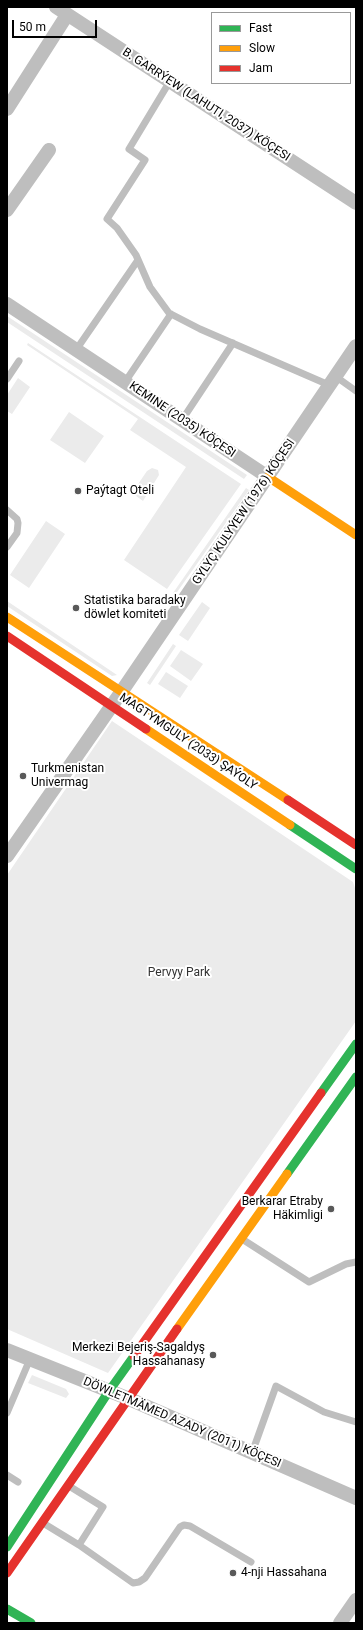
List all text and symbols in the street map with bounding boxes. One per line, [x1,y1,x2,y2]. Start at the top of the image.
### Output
scale bar [14,12,99,38]
legend [211,12,351,84]
text: 50 m [19,20,46,34]
text: Fast [249,21,272,35]
text: Slow [249,41,275,55]
street label: B. GARRÝEW (LAHUTI, 2037) KÖÇESI [119,45,293,165]
text: Jam [249,61,273,75]
street label: KEMINE (2035) KÖÇESI [126,379,238,461]
street label: GYLYÇ KULYÝEW (1976) KÖÇESI [190,436,298,588]
place label: Paýtagt Oteli [86,484,154,498]
marker: Paýtagt Oteli [73,486,83,496]
place label: Statistika baradaky döwlet komiteti [84,594,186,622]
marker: Statistika baradaky döwlet komiteti [71,603,81,613]
street label: MAGTYMGULY (2033) ŞAÝOLY [116,690,260,794]
place label: Turkmenistan Univermag [31,762,104,790]
marker: Turkmenistan Univermag [18,771,28,781]
park label: Pervyy Park [148,966,210,980]
place label: Berkarar Etraby Häkimligi [242,1195,323,1223]
marker: Berkarar Etraby Häkimligi [326,1204,336,1214]
place label: Merkezi Bejeriş-Sagaldyş Hassahanasy [72,1341,205,1369]
marker: Merkezi Bejeriş-Sagaldyş Hassahanasy [208,1350,218,1360]
street label: DÖWLETMÄMED AZADY (2011) KÖÇESI [81,1375,283,1471]
place label: 4-nji Hassahana [241,1566,327,1580]
marker: 4-nji Hassahana [228,1568,238,1578]

